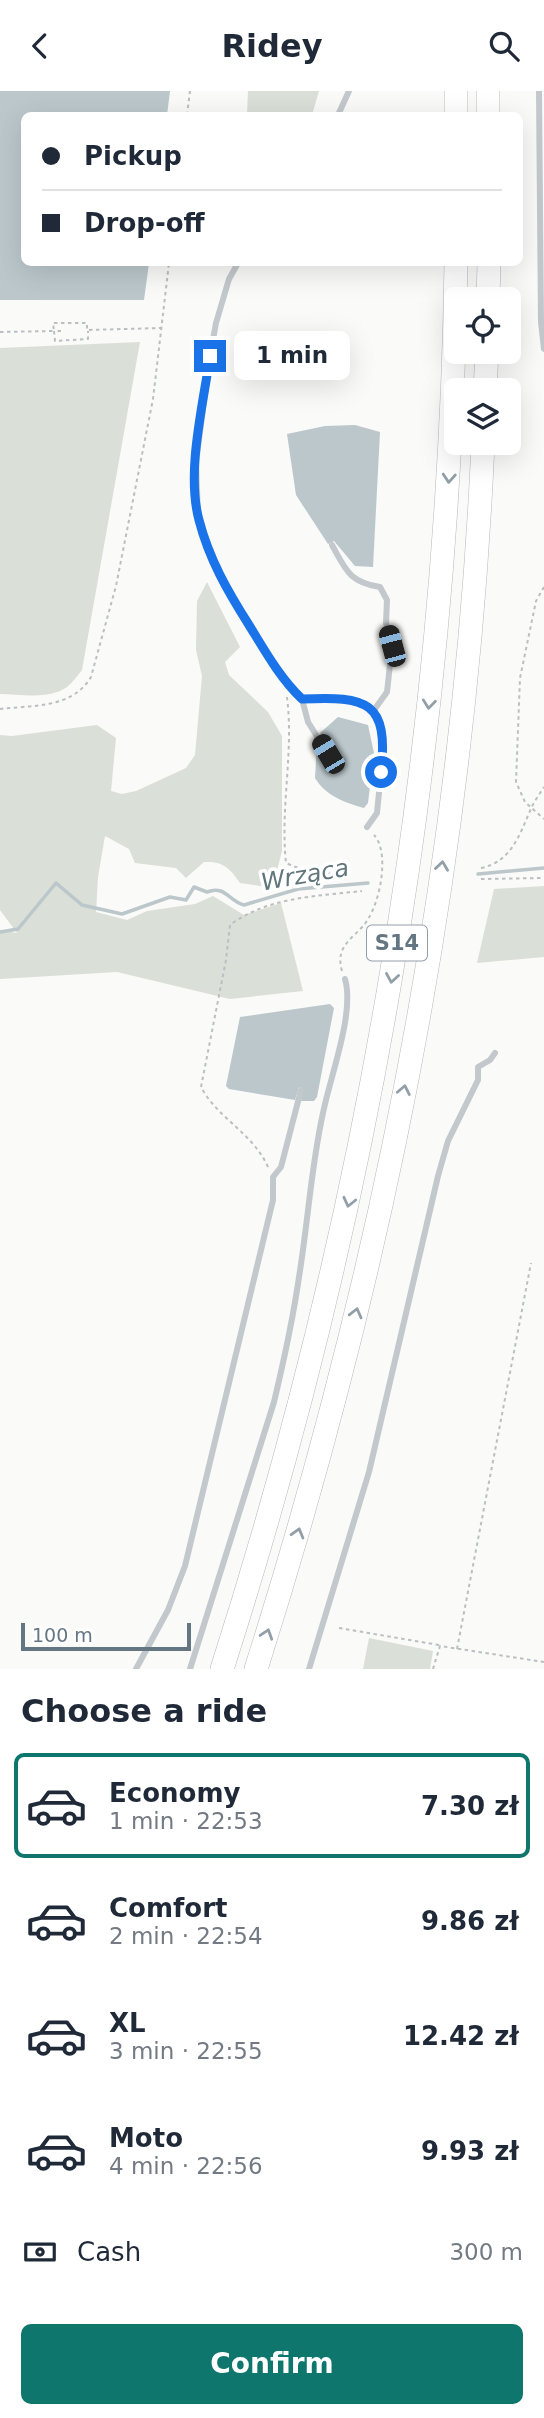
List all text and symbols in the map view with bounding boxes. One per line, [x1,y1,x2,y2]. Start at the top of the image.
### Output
icon: back [21,27,59,65]
text: Ridey [221,27,323,65]
icon: search [485,27,523,65]
text: Pickup [84,141,182,171]
text: Drop-off [84,208,205,238]
map controls [444,287,521,455]
button: locate [444,287,521,364]
callout: 1 min [234,331,350,381]
route end [194,340,226,372]
text: 1 min [256,342,328,368]
button: layers [444,378,521,455]
one-way arrow [442,472,457,483]
car [377,623,408,669]
one-way arrow [422,698,437,710]
car [309,731,348,777]
route start [365,756,397,788]
water label: Wrząca [259,854,351,896]
one-way arrow [434,860,449,872]
road number: S14 [367,925,427,961]
one-way arrow [385,972,400,984]
one-way arrow [396,1084,411,1096]
one-way arrow [343,1195,357,1207]
one-way arrow [348,1307,362,1319]
one-way arrow [290,1527,305,1539]
scale bar [21,1620,191,1652]
text: 100 m [32,1624,93,1646]
one-way arrow [259,1628,274,1640]
text: Choose a ride [21,1692,267,1730]
icon: car [25,1774,88,1837]
text: Economy [109,1778,240,1808]
text: 7.30 zł [421,1791,519,1821]
text: 1 min · 22:53 [109,1808,263,1834]
icon: car [25,1889,88,1952]
text: Comfort [109,1893,227,1923]
text: 9.86 zł [421,1906,519,1936]
text: 2 min · 22:54 [109,1923,263,1949]
icon: car [25,2004,88,2067]
text: XL [109,2008,146,2038]
text: 12.42 zł [403,2021,519,2051]
text: 3 min · 22:55 [109,2038,263,2064]
icon: car [25,2119,88,2182]
text: Moto [109,2123,183,2153]
text: 9.93 zł [421,2136,519,2166]
text: 4 min · 22:56 [109,2153,263,2179]
icon: cash [21,2233,59,2271]
text: Cash [77,2237,141,2267]
text: 300 m [449,2239,523,2265]
button: Confirm [21,2324,523,2404]

